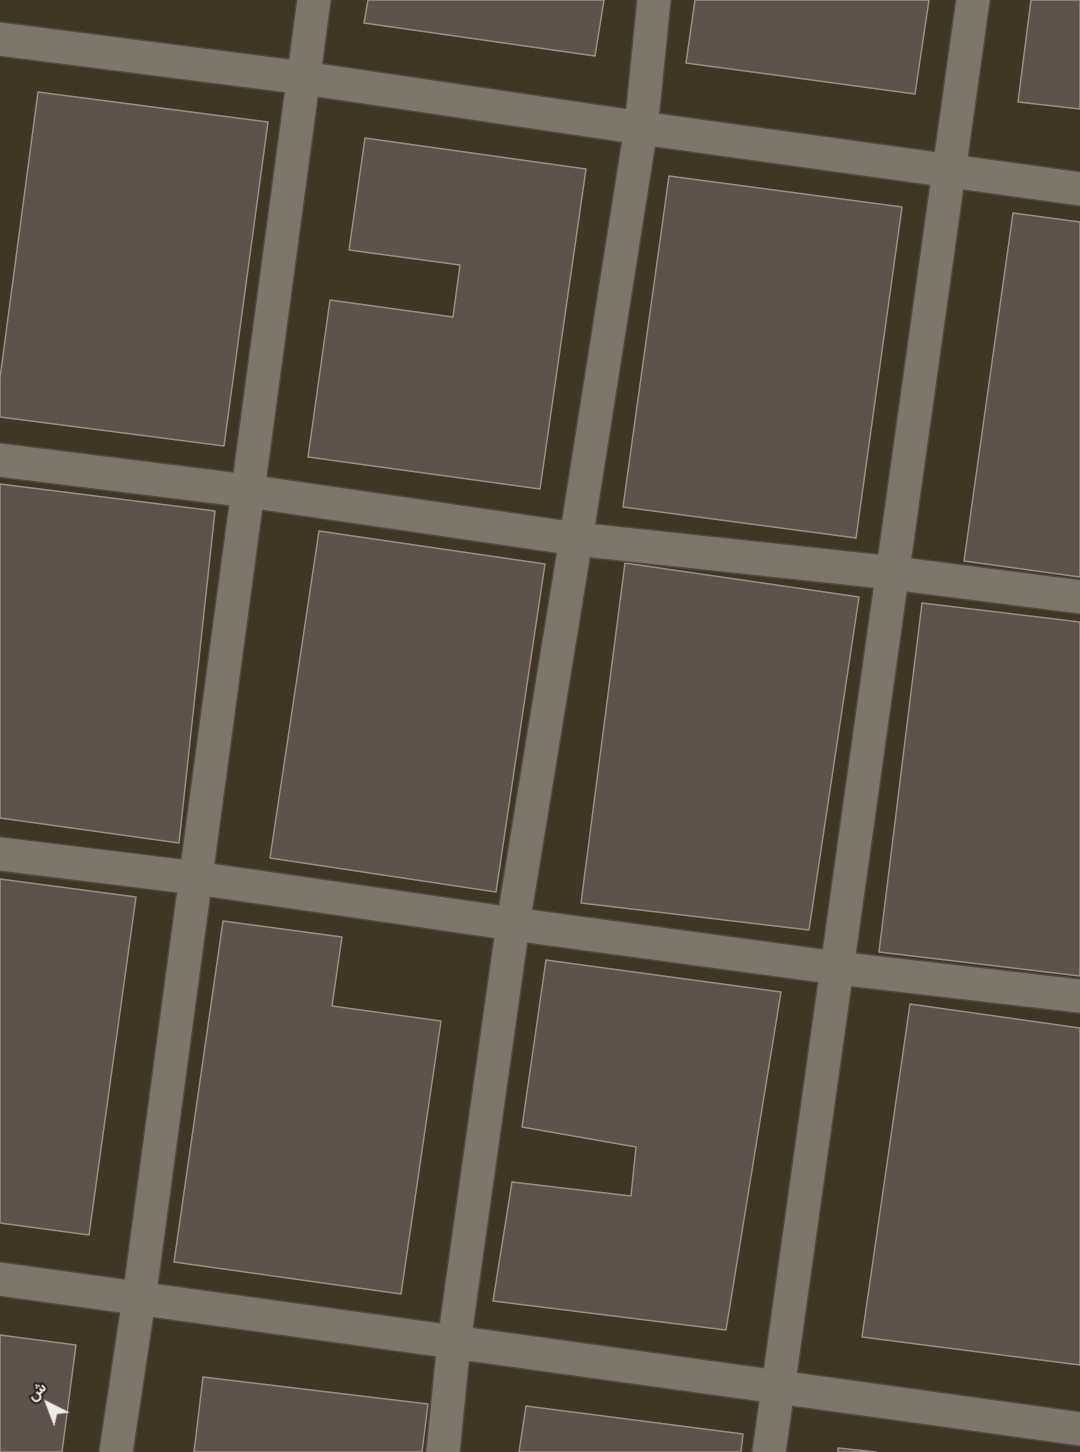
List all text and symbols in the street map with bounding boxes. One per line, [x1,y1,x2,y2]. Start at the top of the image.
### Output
north arrow [18,1374,78,1434]
text: ش [22,1377,50,1404]

